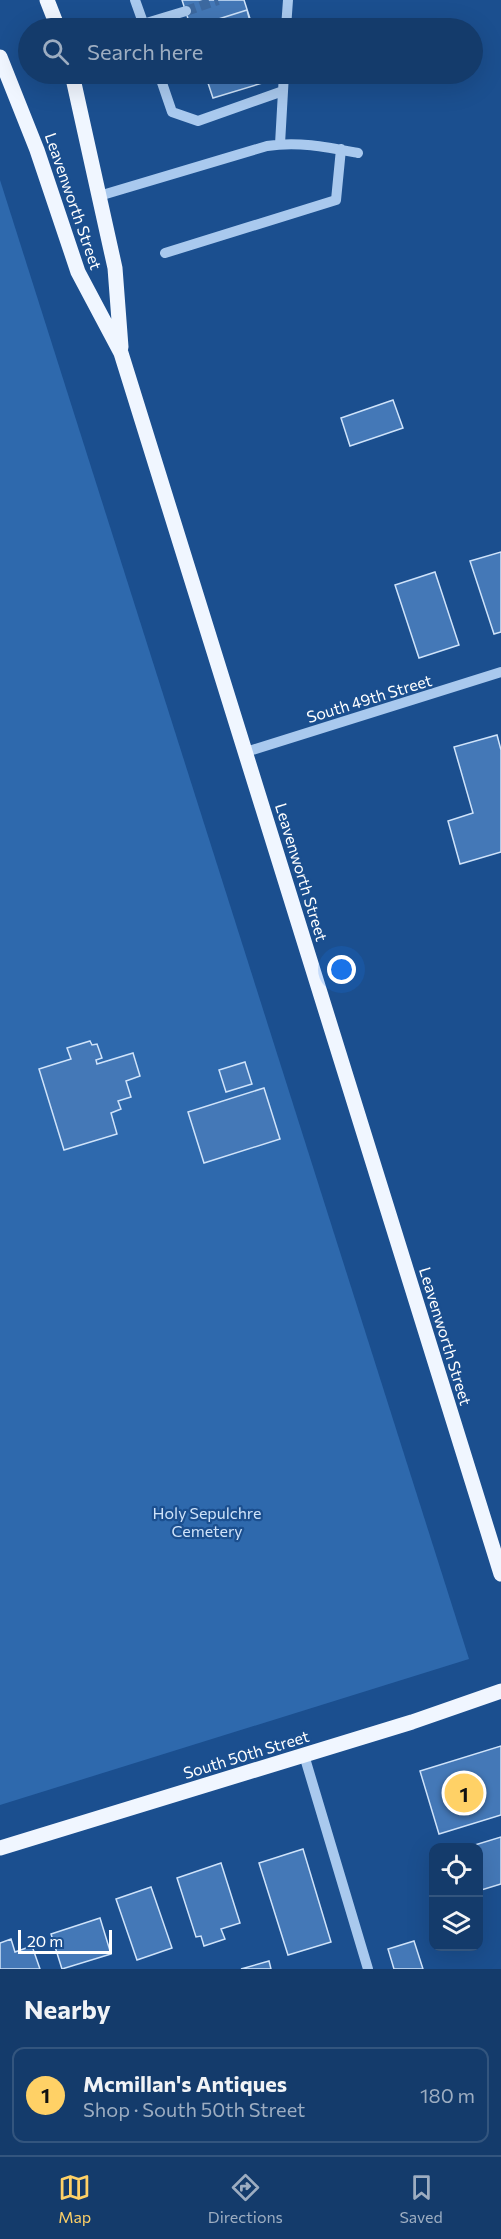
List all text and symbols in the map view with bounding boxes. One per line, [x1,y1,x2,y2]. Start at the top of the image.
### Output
search box [18,18,483,84]
icon: search [39,35,72,68]
text: Search here [87,38,203,65]
street label: Leavenworth Street [42,130,107,272]
street label: South 49th Street [304,670,434,726]
street label: Leavenworth Street [272,801,332,944]
your location [327,955,356,984]
street label: Leavenworth Street [416,1265,476,1408]
park label: Holy Sepulchre Cemetery [153,1503,261,1540]
street label: South 50th Street [181,1726,312,1782]
pin: 1 [444,1770,484,1816]
map controls [429,1843,483,1951]
button: locate [429,1843,483,1897]
button: layers [429,1897,483,1951]
scale bar [18,1927,112,1954]
text: 20 m [27,1931,63,1950]
text: Nearby [24,1993,111,2024]
text: Mcmillan's Antiques [83,2070,287,2097]
text: 1 [41,2083,50,2107]
text: 180 m [420,2083,475,2107]
text: Shop · South 50th Street [83,2097,305,2121]
tab: Map [58,2171,91,2226]
tab: Directions [208,2171,283,2226]
tab: Saved [399,2171,443,2226]

